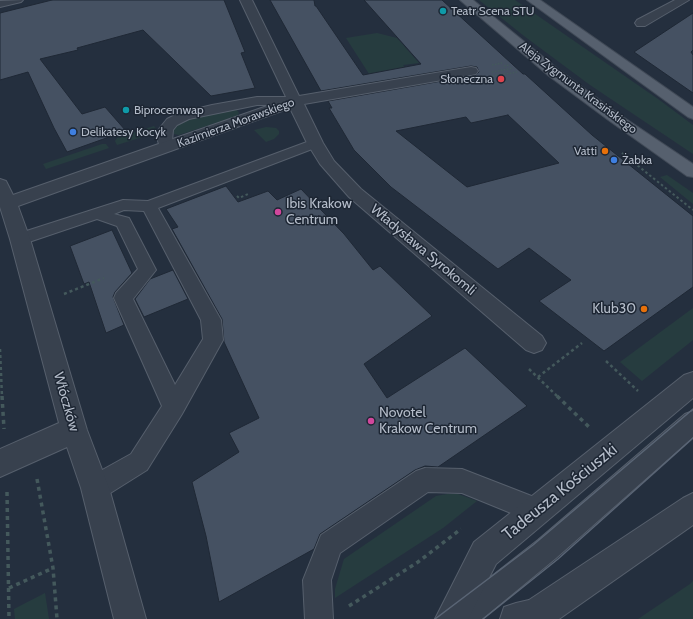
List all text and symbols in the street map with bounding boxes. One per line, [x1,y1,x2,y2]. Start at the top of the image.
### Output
place label: Teatr Scena STU [451,4,535,18]
marker: Teatr Scena STU [438,6,448,16]
street label: Aleja Zygmunta Krasińskiego [516,39,640,137]
place label: Słoneczna [440,72,493,86]
marker: Słoneczna [496,74,506,84]
street label: Kazimierza Morawskiego [175,95,297,151]
place label: Biprocemwap [134,103,204,117]
marker: Biprocemwap [121,105,131,115]
place label: Delikatesy Kocyk [81,125,166,139]
marker: Delikatesy Kocyk [68,127,78,137]
place label: Vatti [574,144,597,158]
marker: Vatti [600,146,610,156]
place label: Żabka [622,153,652,167]
marker: Żabka [609,155,619,165]
place label: Ibis Krakow Centrum [286,196,352,228]
street label: Władysława Syrokomli [367,201,479,299]
marker: Ibis Krakow Centrum [273,207,283,217]
place label: Klub30 [592,301,636,317]
marker: Klub30 [639,304,649,314]
street label: Włóczków [50,370,82,434]
place label: Novotel Krakow Centrum [379,405,477,438]
marker: Novotel Krakow Centrum [366,416,376,426]
street label: Tadeusza Kościuszki [498,439,622,545]

